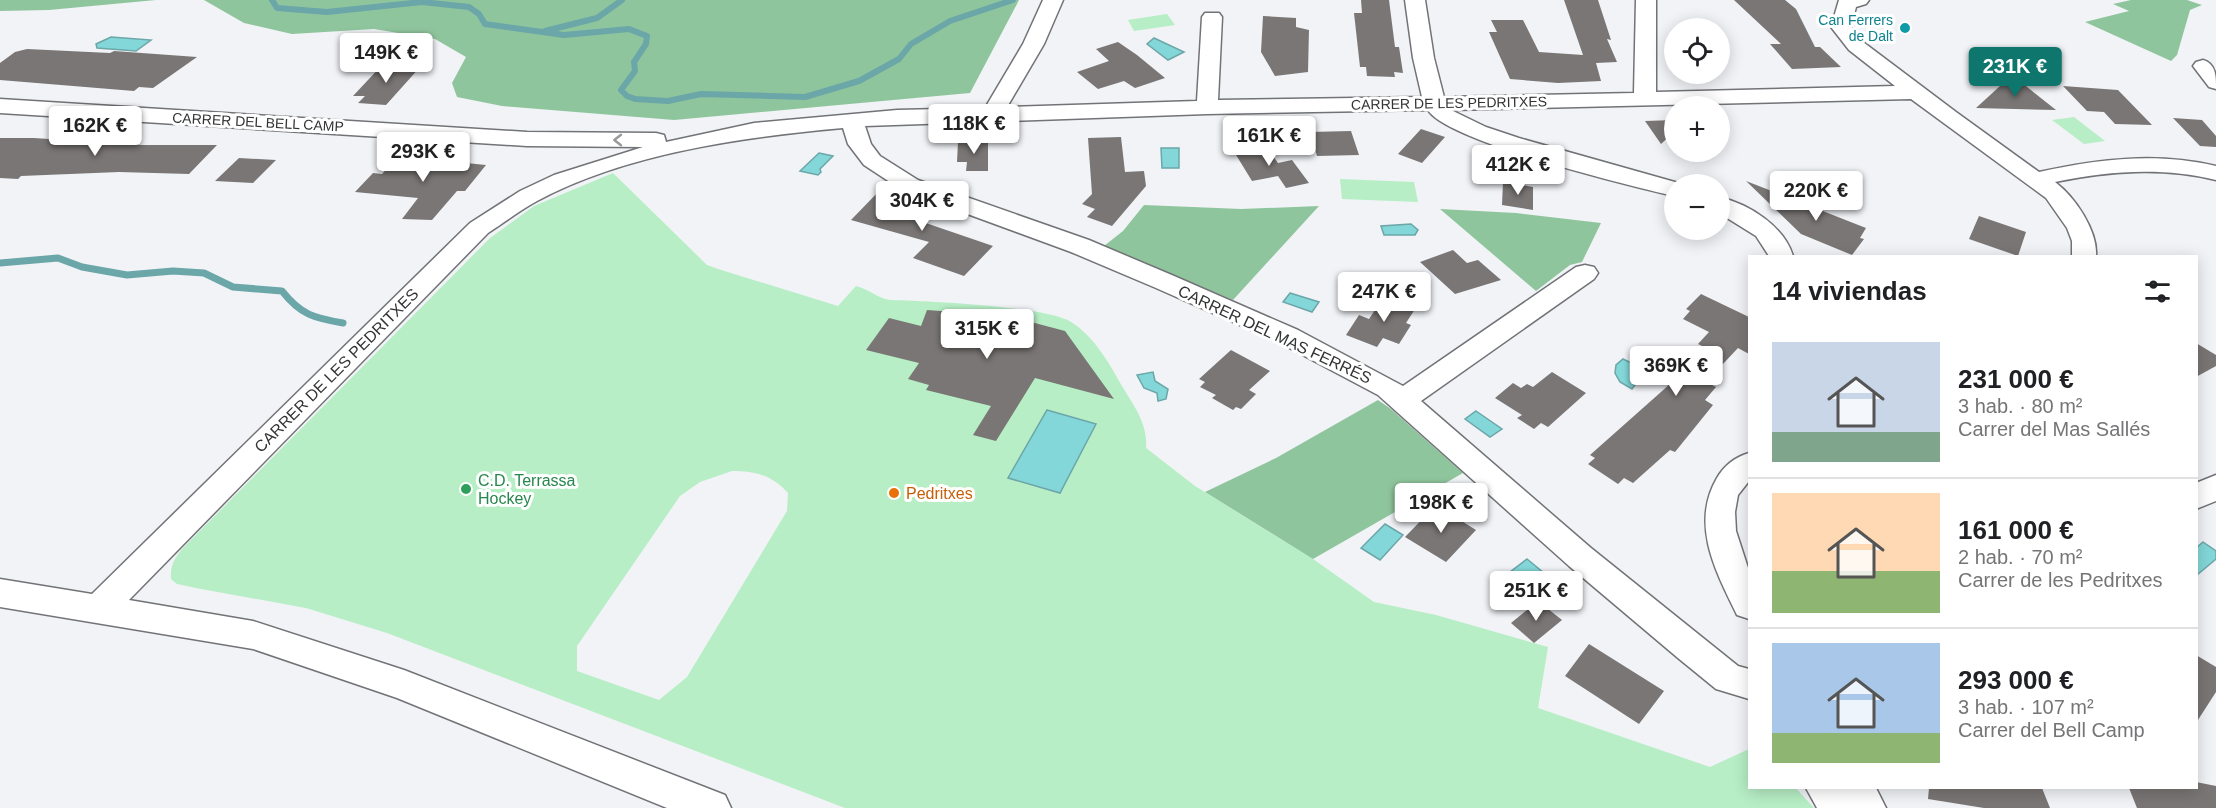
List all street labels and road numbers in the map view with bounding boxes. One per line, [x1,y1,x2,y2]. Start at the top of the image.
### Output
street label: CARRER DE LES PEDRITXES [1351,93,1547,113]
street label: CARRER DEL BELL CAMP [172,110,344,134]
street label: CARRER DEL MAS FERRÉS [1176,281,1374,387]
street label: CARRER DE LES PEDRITXES [251,285,422,456]

